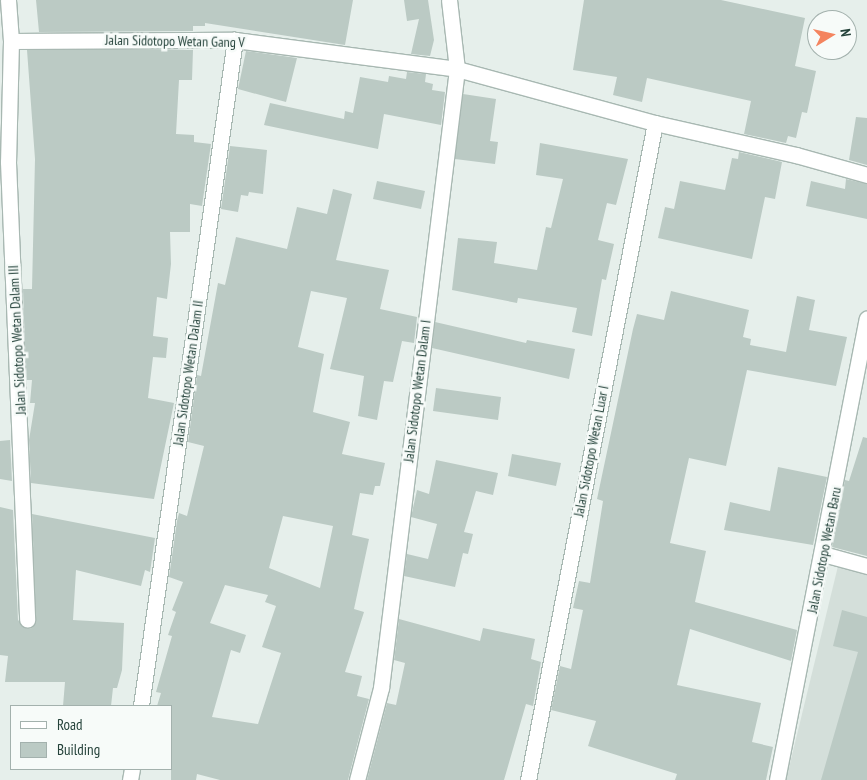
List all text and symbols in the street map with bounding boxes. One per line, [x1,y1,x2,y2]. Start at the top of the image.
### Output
north arrow [807,10,857,60]
text: N [836,28,855,38]
street label: Jalan Sidotopo Wetan Gang V [105,31,245,51]
street label: Jalan Sidotopo Wetan Dalam III [5,265,29,415]
street label: Jalan Sidotopo Wetan Dalam II [169,299,207,447]
street label: Jalan Sidotopo Wetan Dalam I [400,319,434,463]
street label: Jalan Sidotopo Wetan Luar I [570,384,612,518]
street label: Jalan Sidotopo Wetan Baru [804,485,844,615]
legend [10,705,172,770]
text: Road [57,715,83,734]
text: Building [57,740,100,759]

